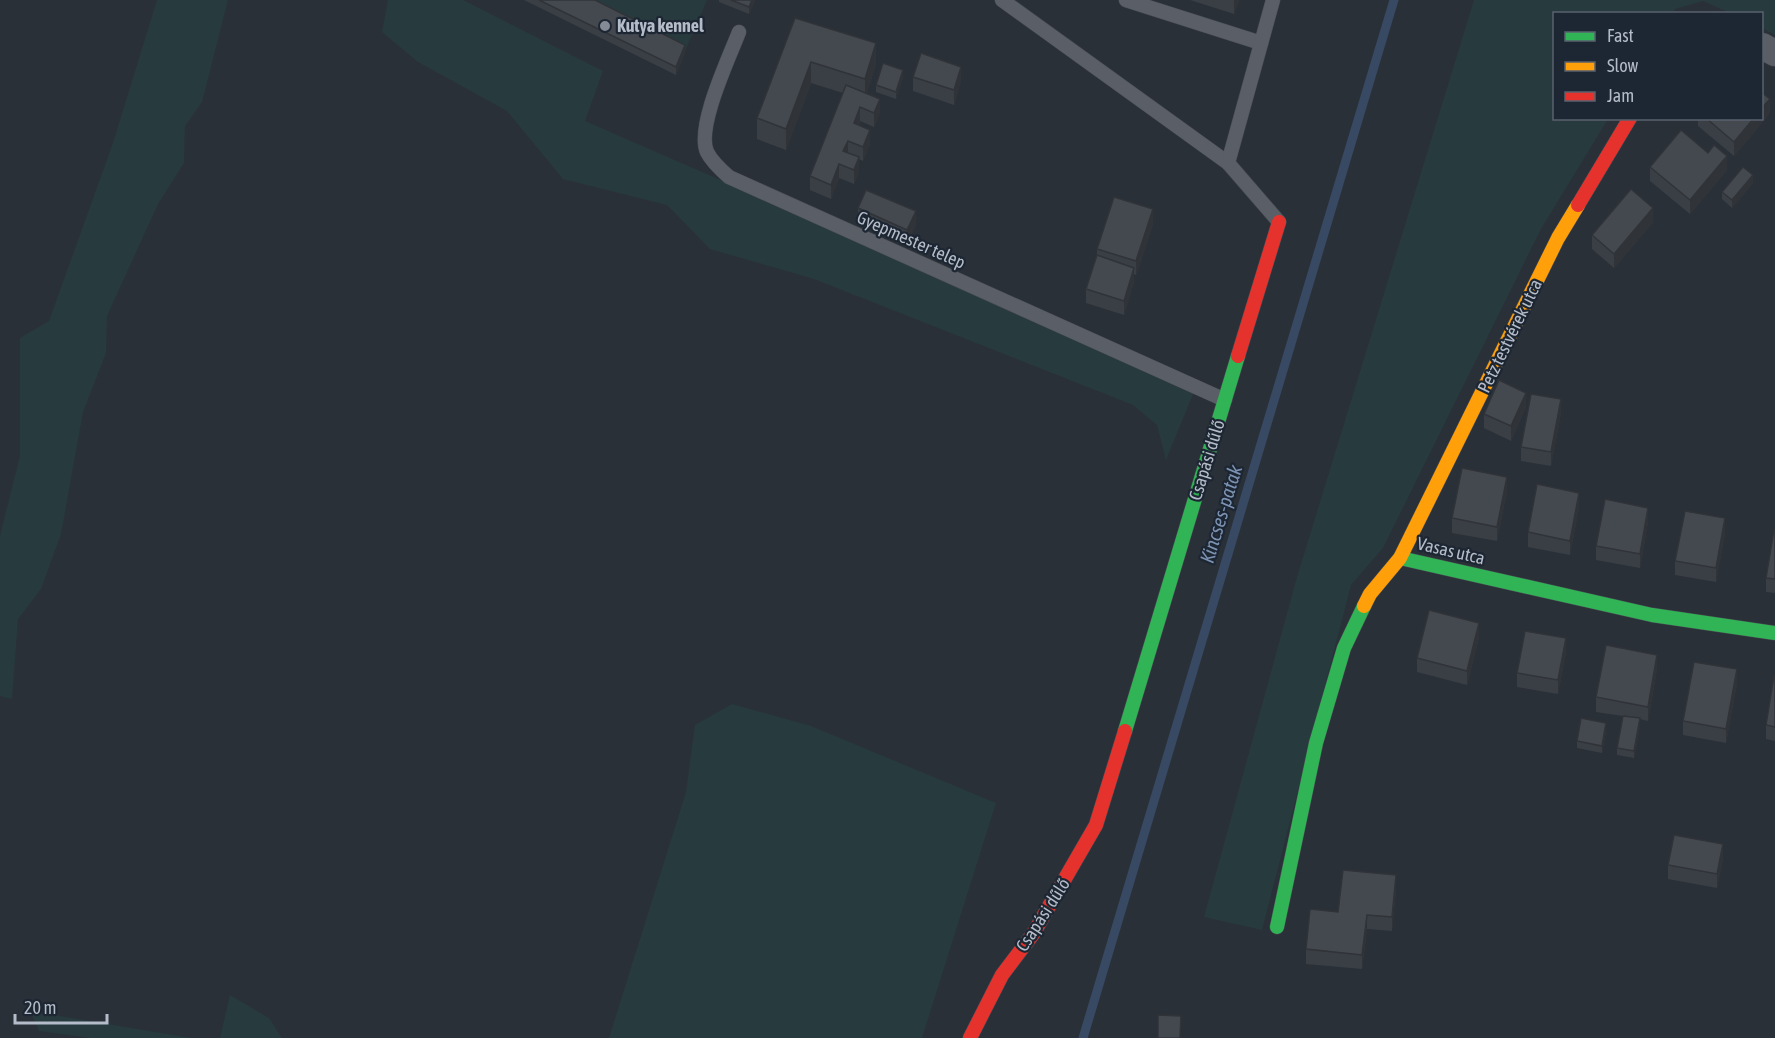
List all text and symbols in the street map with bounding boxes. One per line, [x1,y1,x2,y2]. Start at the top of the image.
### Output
legend [1553,12,1763,120]
place label: Kutya kennel [617,15,704,36]
marker: Kutya kennel [598,19,612,33]
text: Fast [1607,25,1634,46]
text: Slow [1607,55,1638,76]
text: Jam [1607,85,1634,106]
street label: Gyepmester telep [854,206,969,273]
street label: Petz testvérek utca [1473,276,1546,396]
street label: Csapási dűlő [1184,417,1229,503]
water label: Kincses-patak [1195,462,1246,566]
street label: Vasas utca [1415,533,1487,568]
street label: Csapási dűlő [1011,874,1074,955]
scale bar [15,987,106,1025]
text: 20 m [24,997,56,1018]

